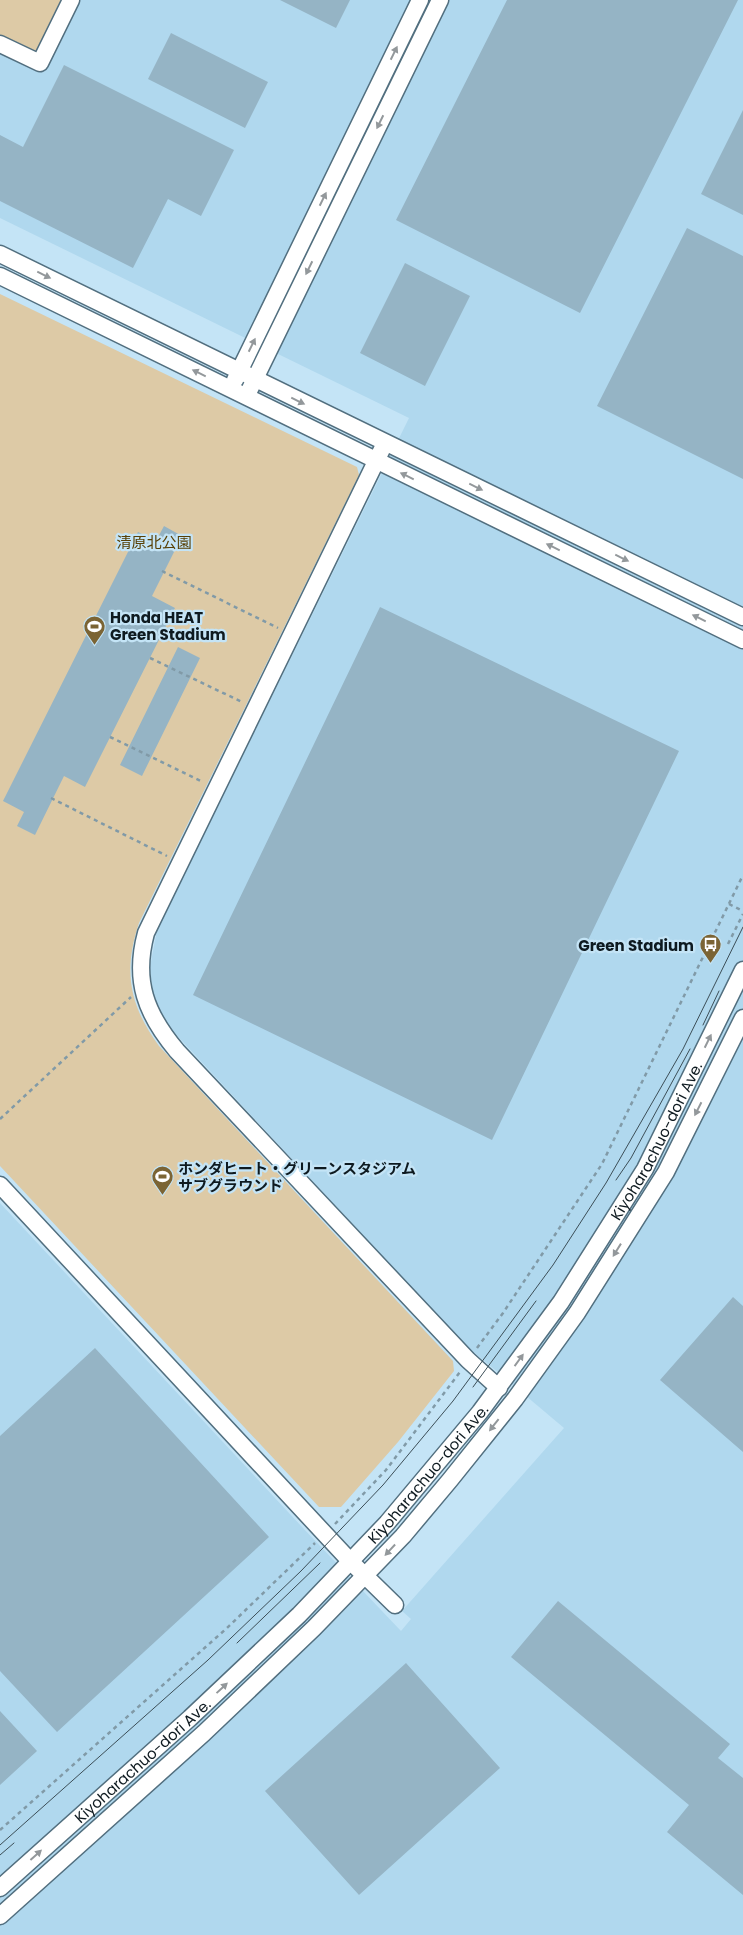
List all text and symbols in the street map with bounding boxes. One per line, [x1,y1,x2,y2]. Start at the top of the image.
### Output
one-way arrow [390,45,398,60]
one-way arrow [376,115,384,130]
one-way arrow [319,191,327,206]
one-way arrow [305,261,313,276]
one-way arrow [37,271,51,279]
one-way arrow [247,337,256,352]
one-way arrow [191,369,206,377]
one-way arrow [291,397,306,405]
one-way arrow [400,472,414,480]
one-way arrow [469,483,483,491]
park label: 清原北公園 [116,532,192,553]
one-way arrow [546,543,560,551]
one-way arrow [615,554,629,562]
place label: Honda HEAT Green Stadium [110,607,226,645]
sports icon: Honda HEAT Green Stadium [82,614,106,645]
one-way arrow [692,614,706,622]
bus stop icon: Green Stadium [698,933,722,964]
place label: Green Stadium [578,935,694,956]
one-way arrow [704,1034,712,1048]
street label: Kiyoharachuo-dori Ave. [605,1058,707,1224]
one-way arrow [694,1101,702,1116]
place label: ホンダヒート・グリーンスタジアム サブグラウンド [178,1158,416,1196]
sports icon: ホンダヒート・グリーンスタジアム サブグラウンド [150,1165,174,1196]
one-way arrow [613,1243,622,1256]
one-way arrow [513,1354,523,1367]
street label: Kiyoharachuo-dori Ave. [362,1400,493,1548]
one-way arrow [489,1419,499,1432]
one-way arrow [384,1544,396,1556]
one-way arrow [216,1682,228,1694]
street label: Kiyoharachuo-dori Ave. [70,1694,215,1827]
one-way arrow [30,1849,42,1861]

